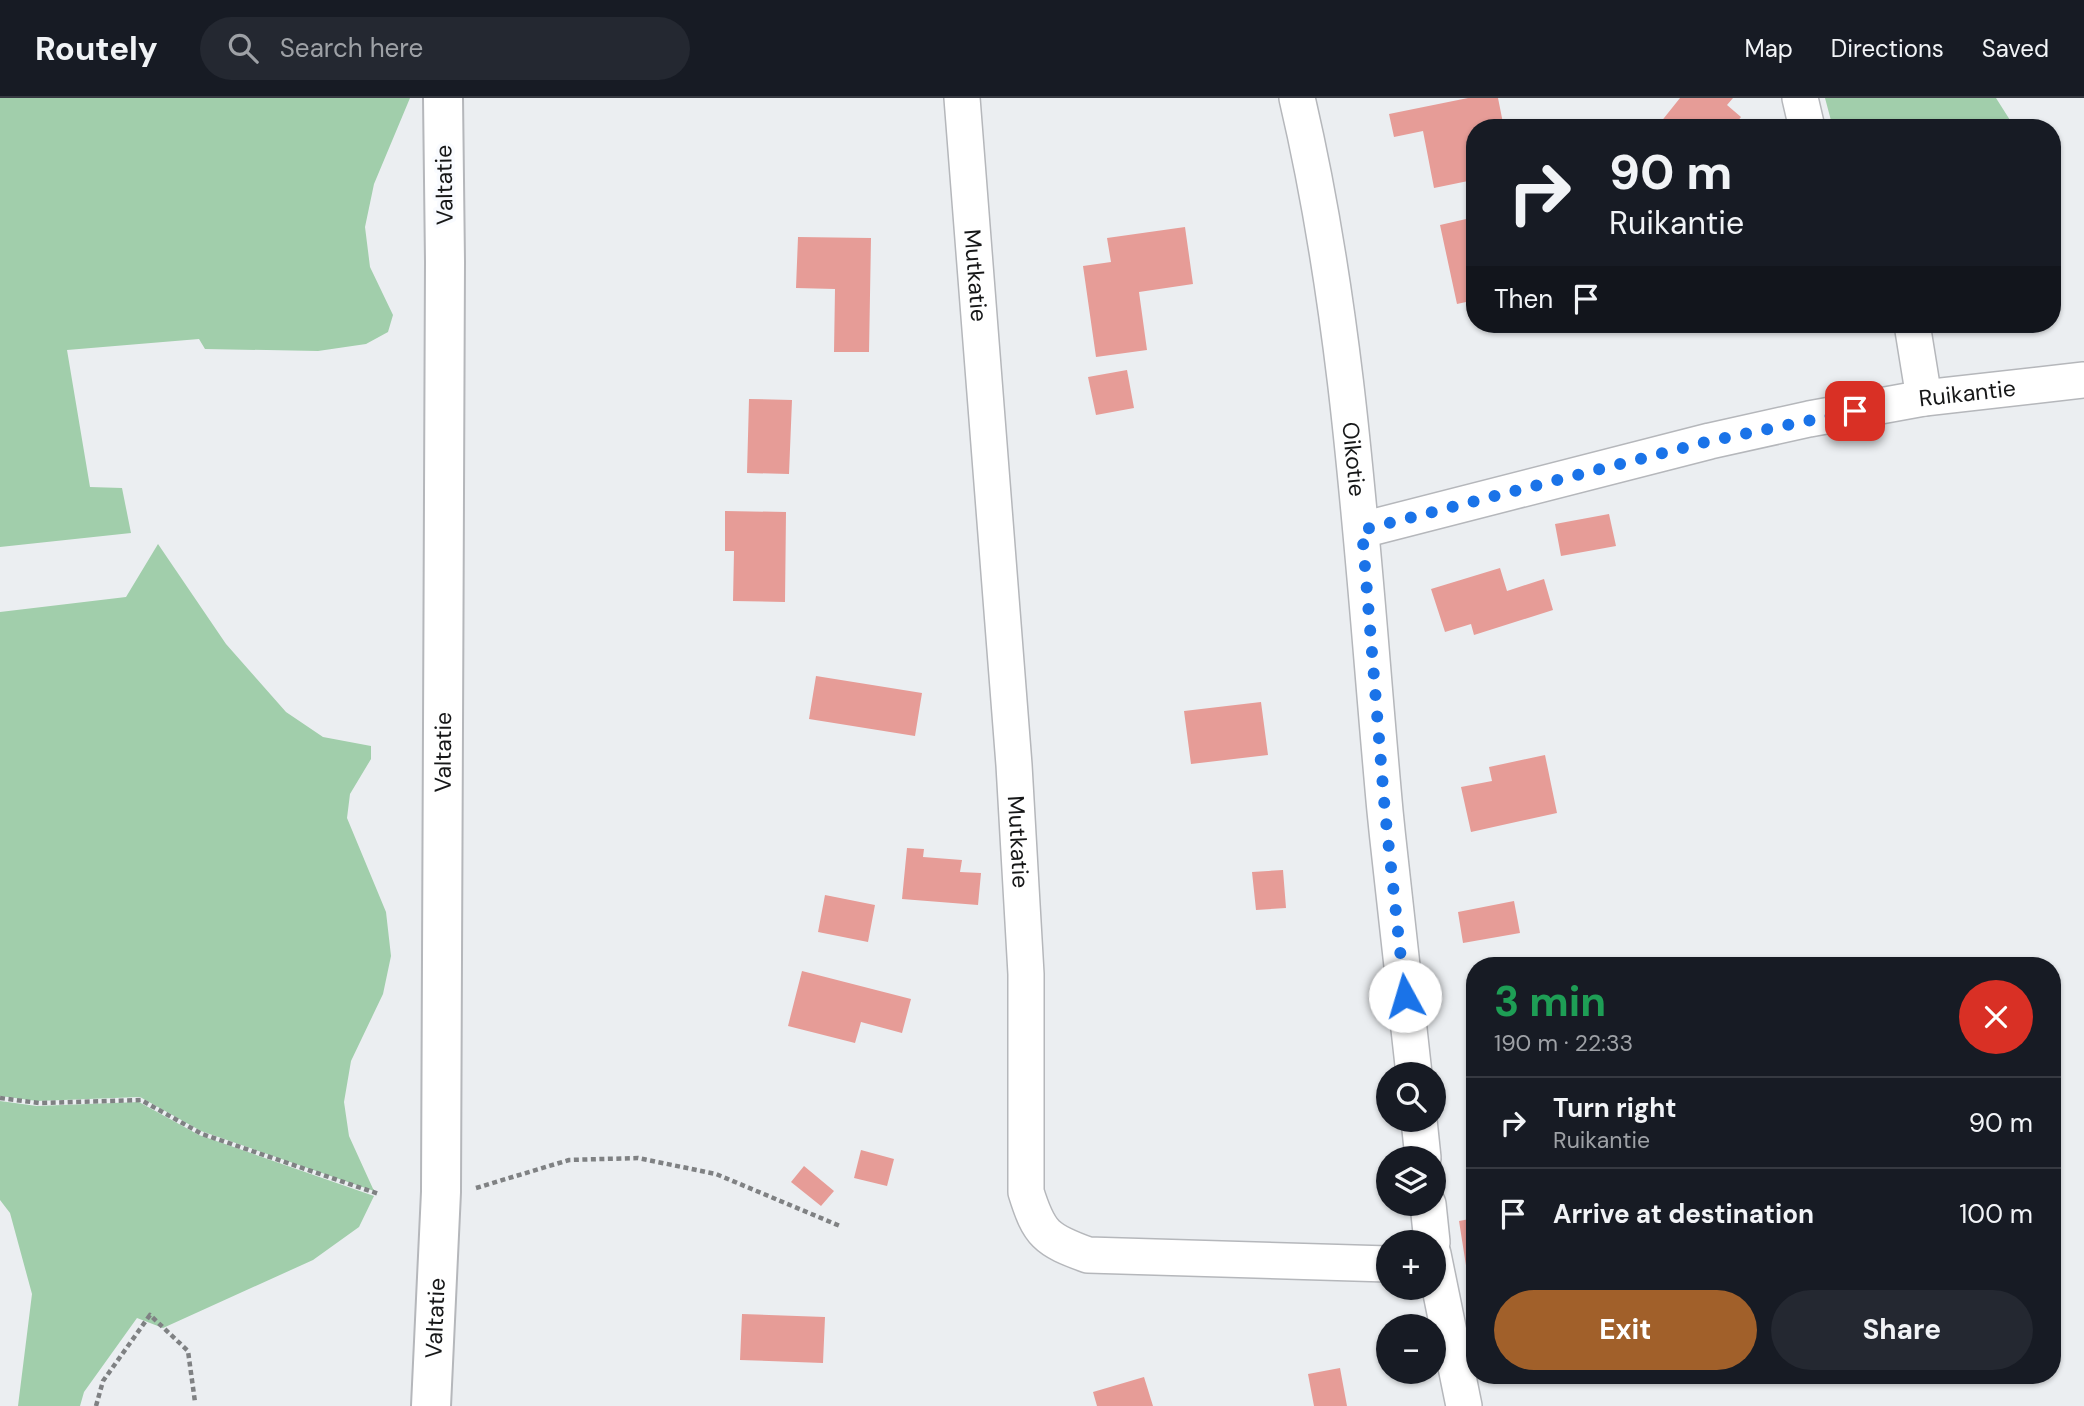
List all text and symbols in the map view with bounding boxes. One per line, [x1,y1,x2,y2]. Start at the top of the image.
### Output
search box [200,17,690,80]
text: Routely [35,27,158,70]
icon: search [224,29,262,67]
text: Search here [280,31,423,65]
text: Map [1745,33,1793,64]
text: Directions [1831,33,1944,64]
text: Saved [1982,33,2049,64]
text: 90 m [1609,140,1732,204]
street label: Valtatie [428,144,460,226]
icon: right [1494,147,1585,238]
text: Ruikantie [1609,202,1744,244]
street label: Mutkatie [957,228,994,323]
icon: arrive [1567,280,1605,318]
text: Then [1494,282,1553,316]
street label: Ruikantie [1917,373,2017,413]
pin [1825,381,1885,441]
icon: arrive [1836,392,1874,430]
street label: Oikotie [1335,420,1373,498]
street label: Valtatie [428,712,458,793]
street label: Mutkatie [1001,795,1036,889]
position arrow [1368,959,1442,1033]
text: 3 min [1494,974,1606,1029]
button: close [1959,980,2033,1054]
text: 190 m · 22:33 [1494,1028,1633,1058]
map controls [1376,1062,1446,1384]
button: search [1376,1062,1446,1132]
text: Turn right [1553,1091,1677,1125]
icon: right [1494,1104,1532,1142]
text: 90 m [1969,1106,2033,1140]
text: Ruikantie [1553,1125,1650,1155]
button: layers [1376,1146,1446,1216]
icon: arrive [1494,1195,1532,1233]
text: Arrive at destination [1553,1197,1814,1231]
text: 100 m [1959,1197,2033,1231]
button: + [1376,1230,1446,1300]
street label: Valtatie [418,1277,452,1359]
button: Exit [1494,1290,1757,1370]
button: Share [1771,1290,2033,1370]
button: − [1376,1314,1446,1384]

